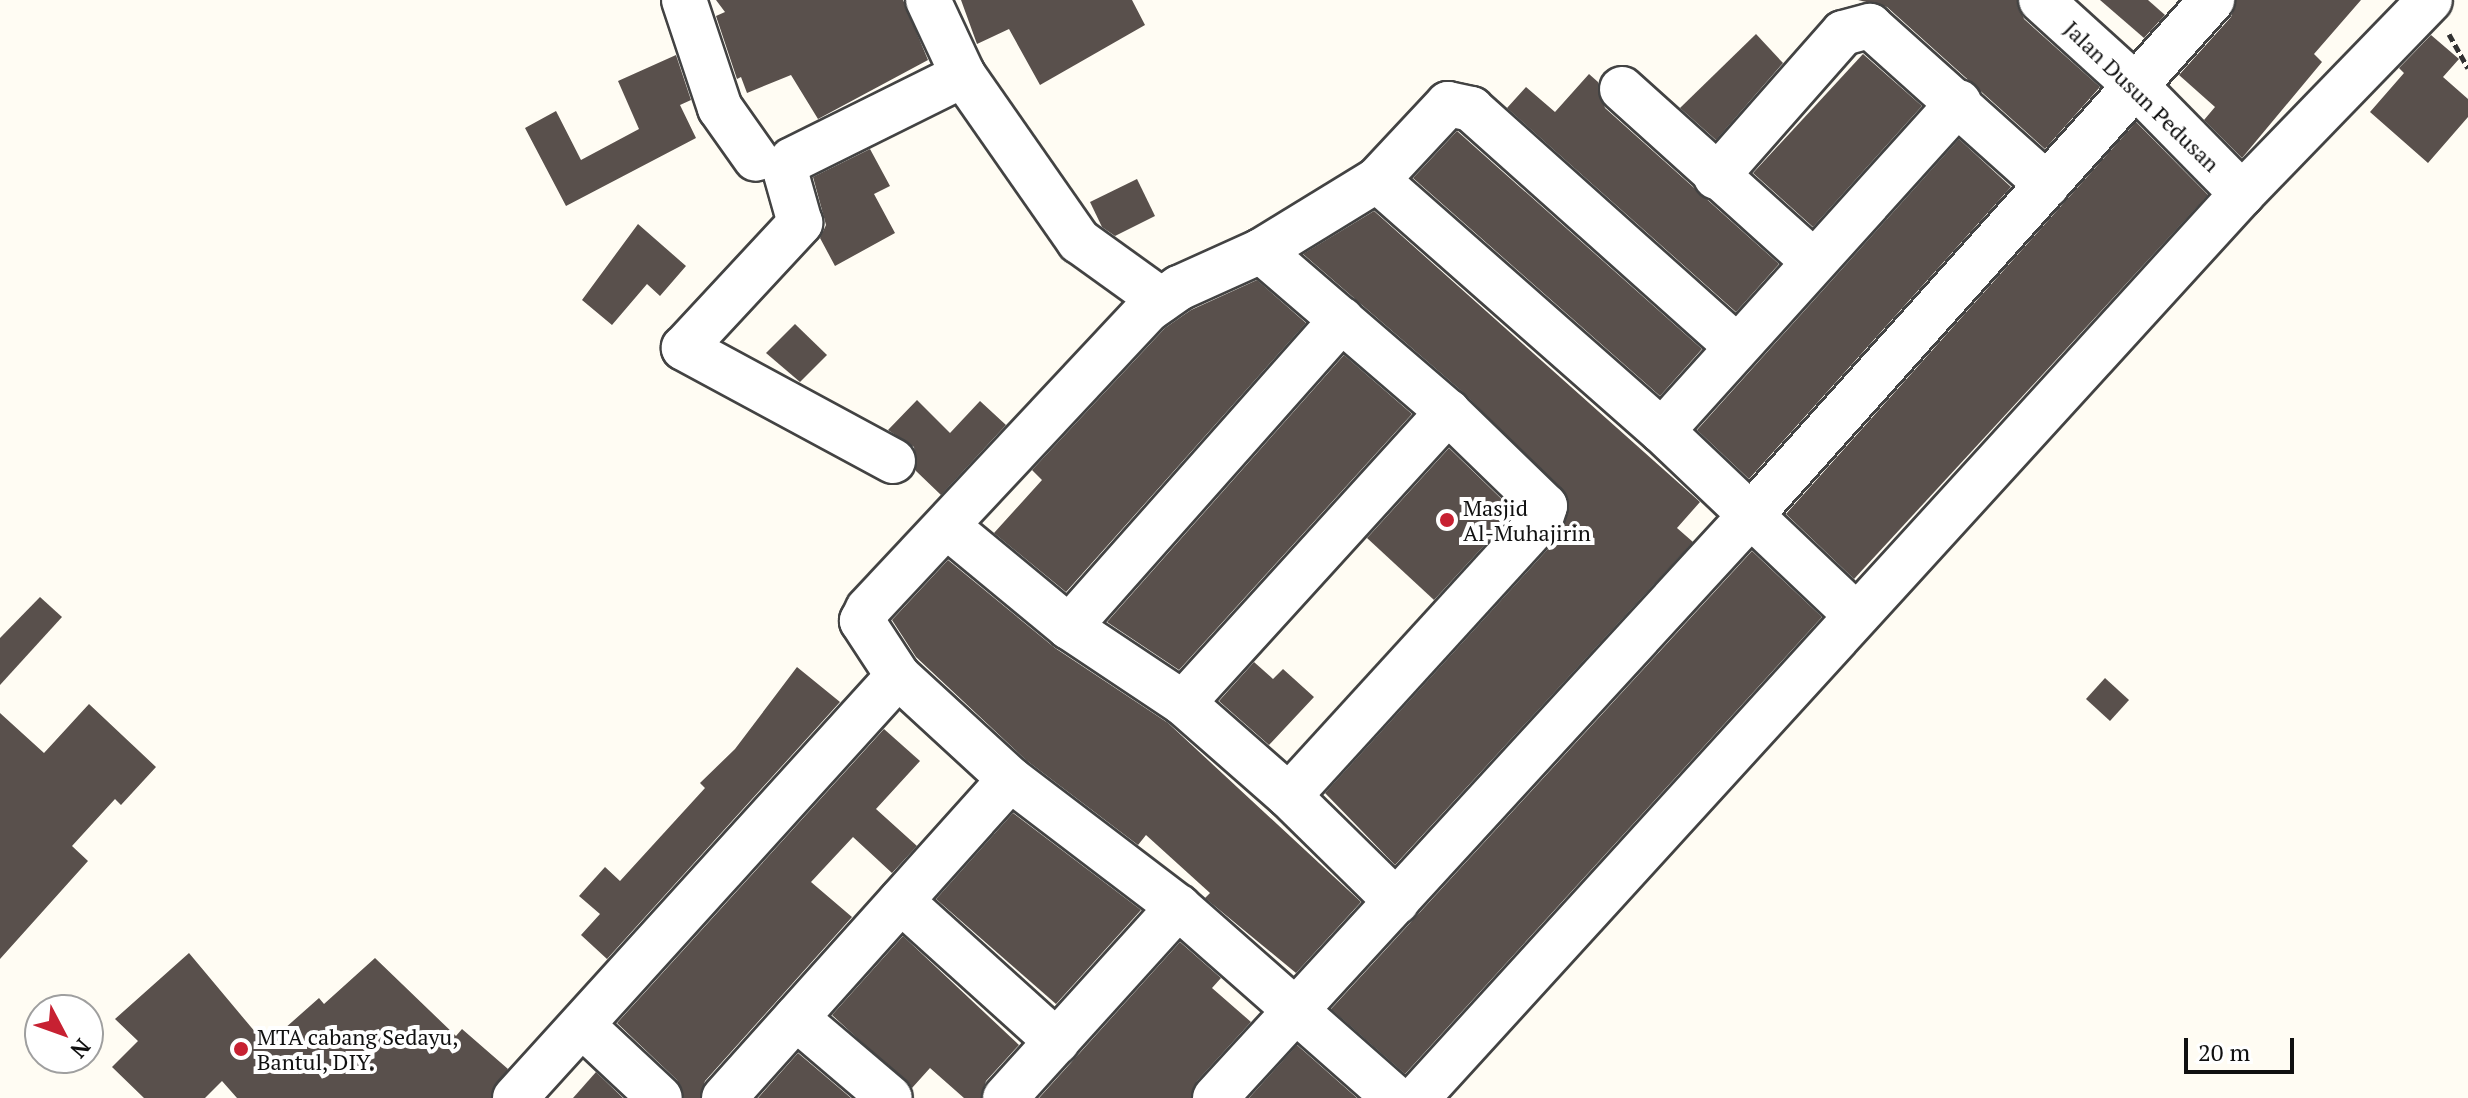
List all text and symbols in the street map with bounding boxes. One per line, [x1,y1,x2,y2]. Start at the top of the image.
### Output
street label: Jalan Dusun Pedusan [2059,15,2225,177]
place label: Masjid Al-Muhajirin [1463,494,1591,546]
marker: Masjid Al-Muhajirin [1438,511,1456,529]
north arrow [24,994,104,1074]
scale bar [2188,1022,2298,1072]
place label: MTA cabang Sedayu, Bantul, DIY. [257,1023,459,1074]
text: N [65,1033,97,1065]
text: 20 m [2198,1036,2250,1068]
marker: MTA cabang Sedayu, Bantul, DIY. [232,1040,250,1058]

